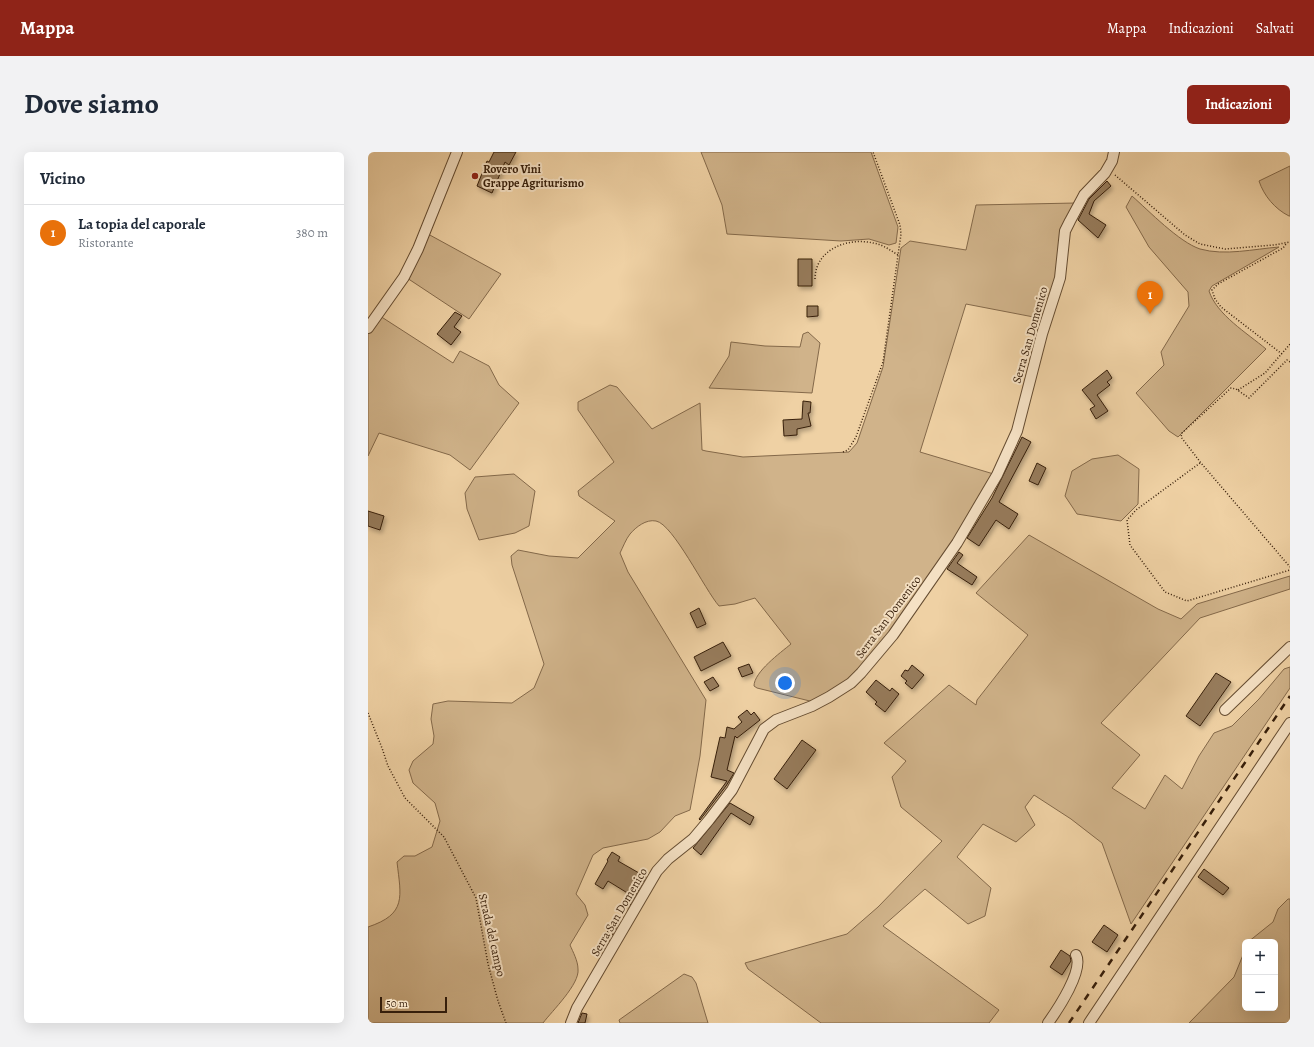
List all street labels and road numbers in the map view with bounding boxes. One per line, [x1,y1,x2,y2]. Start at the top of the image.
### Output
street label: Serra San Domenico [1009,285,1051,385]
street label: Serra San Domenico [852,572,924,662]
street label: Serra San Domenico [587,865,651,959]
street label: Strada del campo [475,892,509,978]

